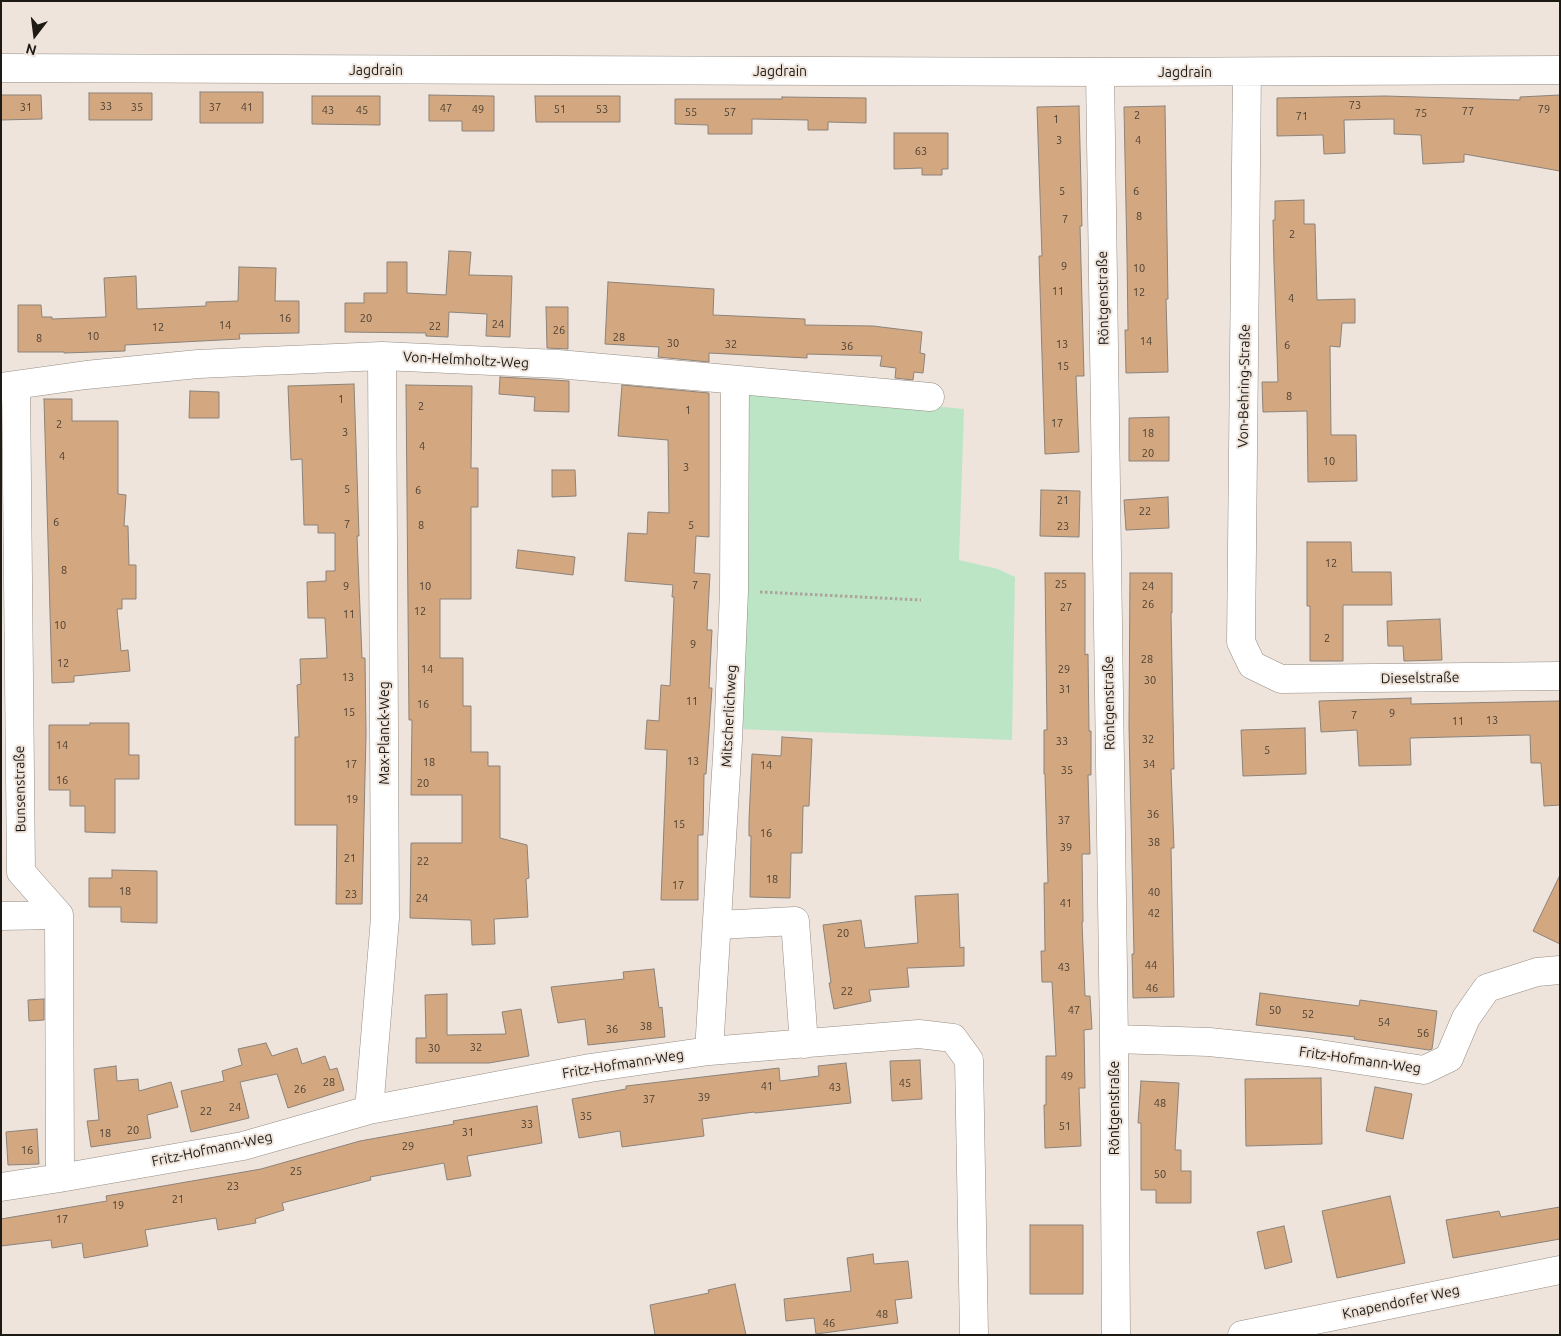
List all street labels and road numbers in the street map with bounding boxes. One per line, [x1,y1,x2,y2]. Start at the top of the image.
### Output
street label: Jagdrain [349,62,403,78]
street label: Jagdrain [753,63,807,79]
street label: Jagdrain [1158,64,1212,80]
street label: Röntgenstraße [1094,251,1112,345]
street label: Von-Behring-Straße [1235,324,1253,448]
street label: Von-Helmholtz-Weg [403,348,529,372]
street label: Röntgenstraße [1100,656,1118,750]
street label: Mitscherlichweg [718,664,740,768]
street label: Dieselstraße [1380,669,1460,687]
street label: Max-Planck-Weg [376,681,392,785]
street label: Bunsenstraße [11,745,29,833]
street label: Fritz-Hofmann-Weg [1298,1043,1422,1077]
street label: Fritz-Hofmann-Weg [561,1046,685,1082]
street label: Röntgenstraße [1106,1061,1122,1155]
street label: Fritz-Hofmann-Weg [150,1128,274,1170]
street label: Knapendorfer Weg [1341,1281,1461,1323]

